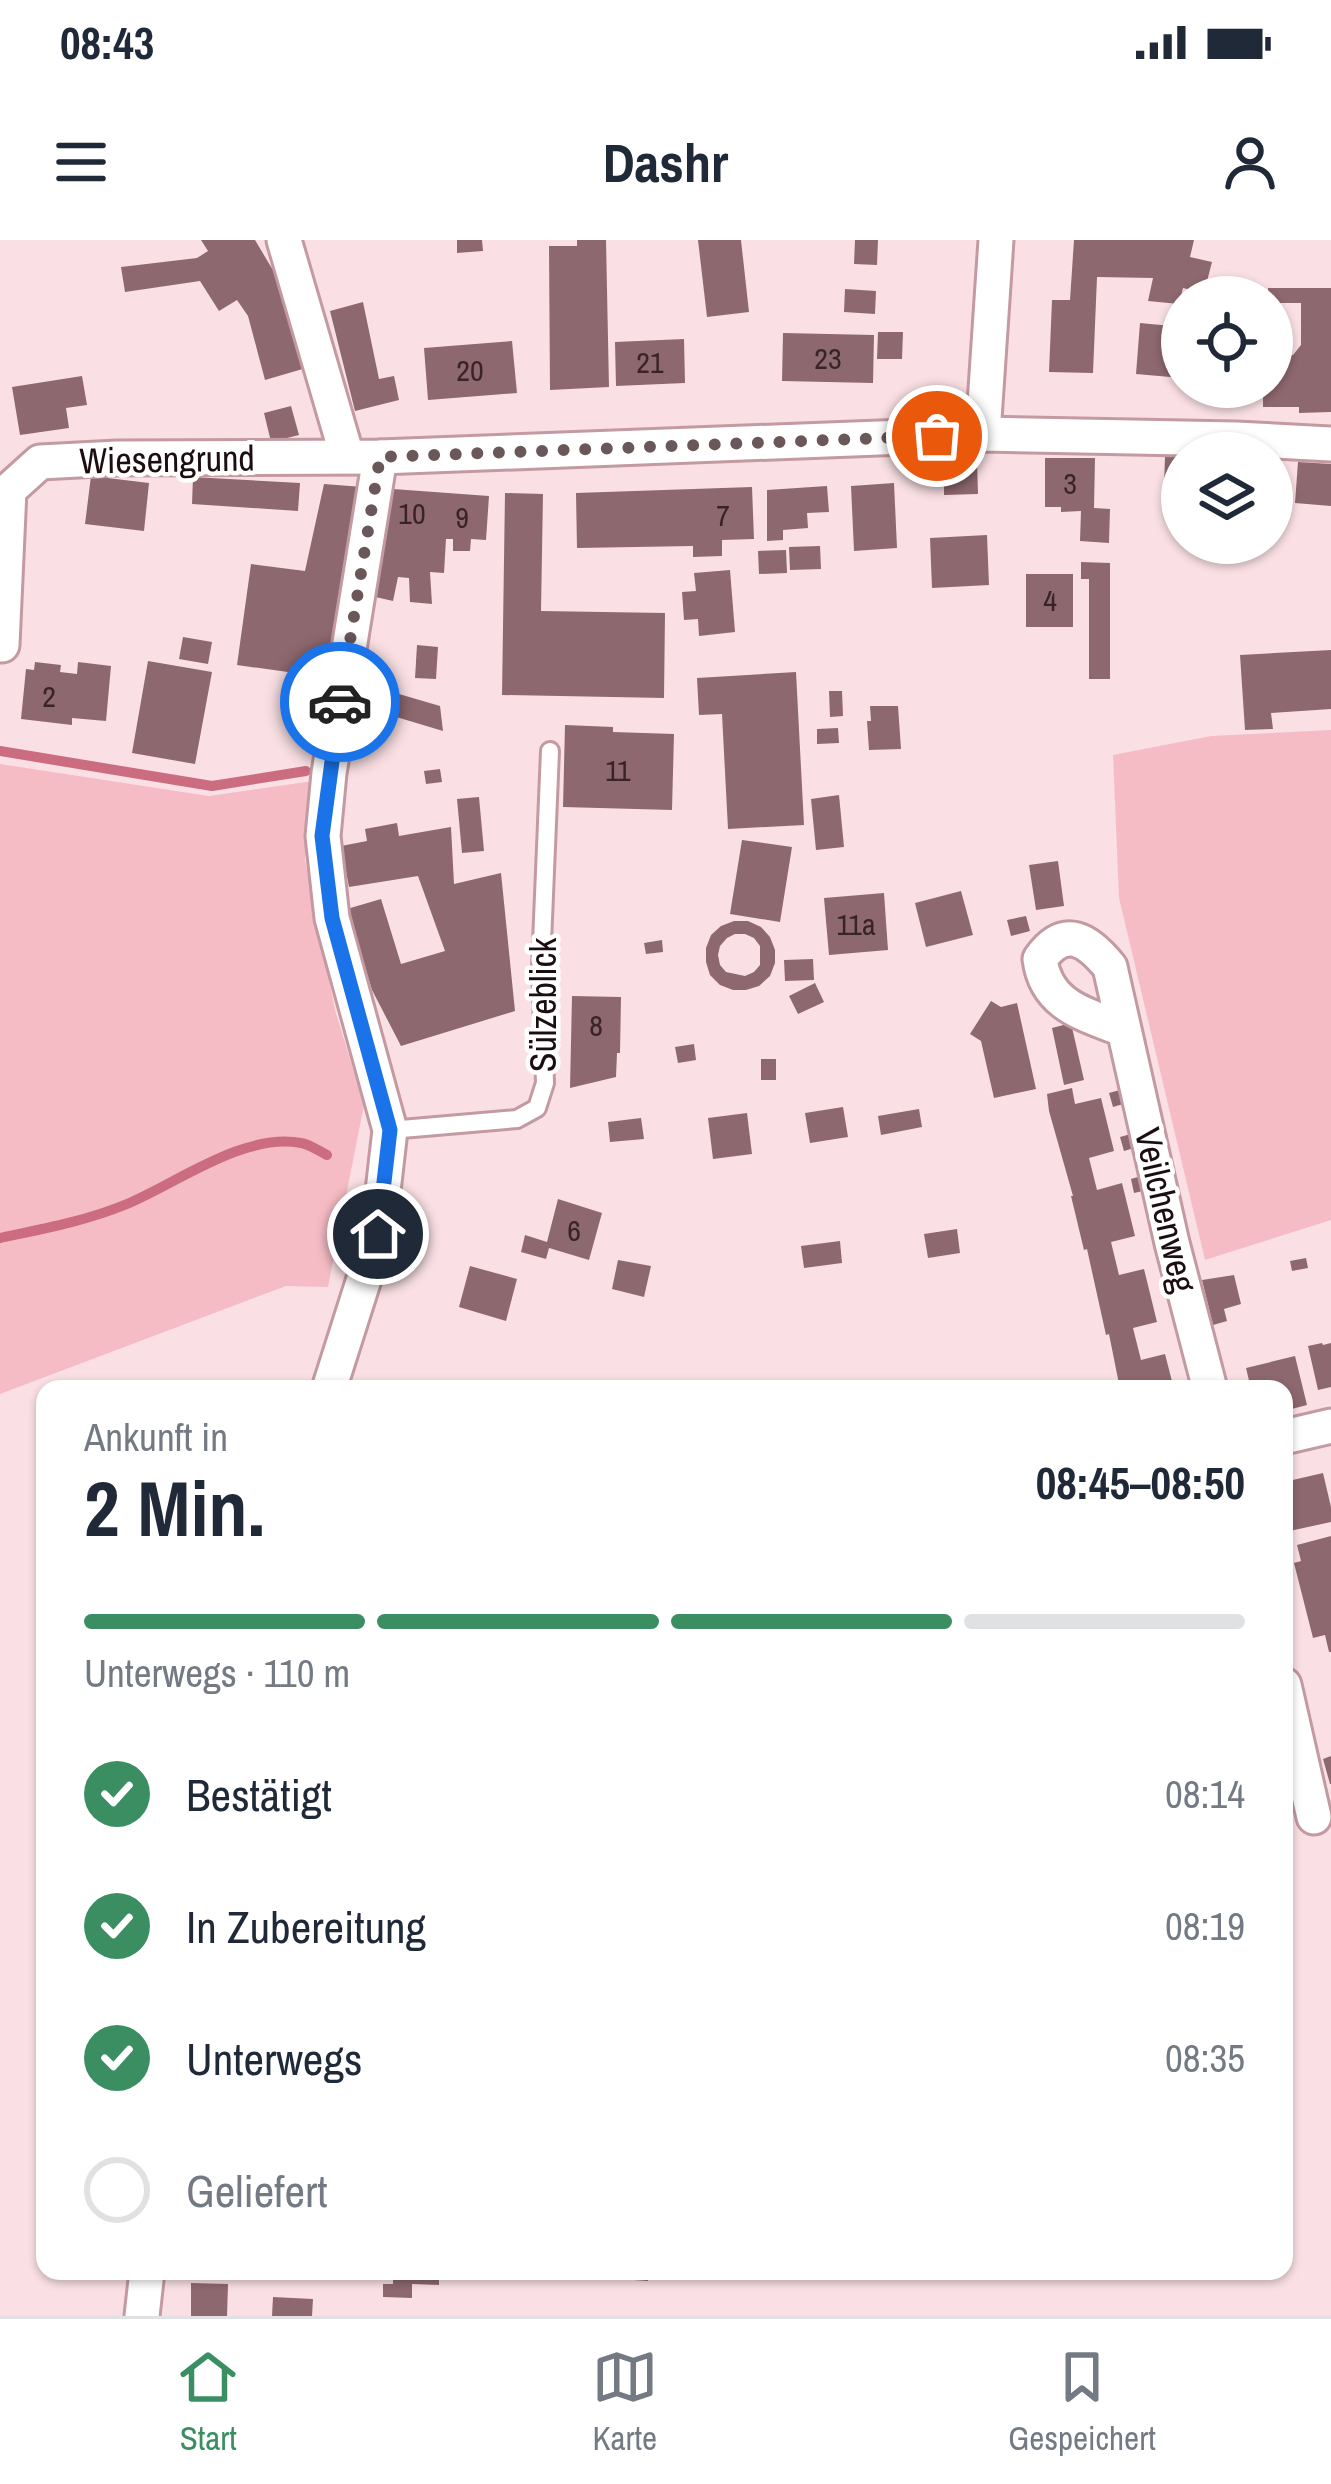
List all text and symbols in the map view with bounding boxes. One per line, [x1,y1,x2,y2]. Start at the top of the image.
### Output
text: 08:43 [60,12,154,73]
text: Dashr [603,126,728,199]
icon: menu [48,129,114,195]
icon: person [1217,129,1283,195]
map controls [1161,276,1293,564]
button: locate [1161,276,1293,408]
house number: 23 [814,338,842,378]
house number: 21 [636,342,664,382]
house number: 20 [456,350,484,390]
pin [886,385,988,487]
icon: bag [904,403,970,469]
button: layers [1161,432,1293,564]
street label: Wiesengrund [79,433,255,485]
house number: 3 [1063,463,1077,503]
house number: 10 [398,493,426,533]
house number: 7 [716,495,730,535]
house number: 9 [455,497,469,537]
house number: 4 [1043,580,1057,620]
courier [280,642,400,762]
icon: car [307,669,373,735]
house number: 2 [42,676,56,716]
house number: 11 [605,750,631,790]
house number: 11a [836,904,876,944]
street label: Sülzeblick [519,938,567,1072]
house number: 8 [589,1005,603,1045]
street label: Veilchenweg [1124,1123,1208,1298]
pin [327,1183,429,1285]
icon: home [345,1201,411,1267]
house number: 6 [567,1210,581,1250]
text: Ankunft in [84,1411,228,1463]
text: 08:45–08:50 [1036,1452,1245,1513]
text: 2 Min. [84,1455,265,1560]
text: Unterwegs · 110 m [84,1647,350,1699]
icon: check [84,1761,150,1827]
text: Bestätigt [186,1764,332,1825]
text: 08:14 [1165,1768,1245,1820]
icon: check [84,1893,150,1959]
text: In Zubereitung [186,1896,426,1957]
text: 08:19 [1165,1900,1245,1952]
icon: check [84,2025,150,2091]
text: Unterwegs [186,2028,362,2089]
text: 08:35 [1165,2032,1245,2084]
text: Geliefert [186,2160,328,2221]
tab: Start [175,2344,241,2460]
tab: Karte [592,2344,658,2460]
tab: Gespeichert [1008,2344,1156,2460]

